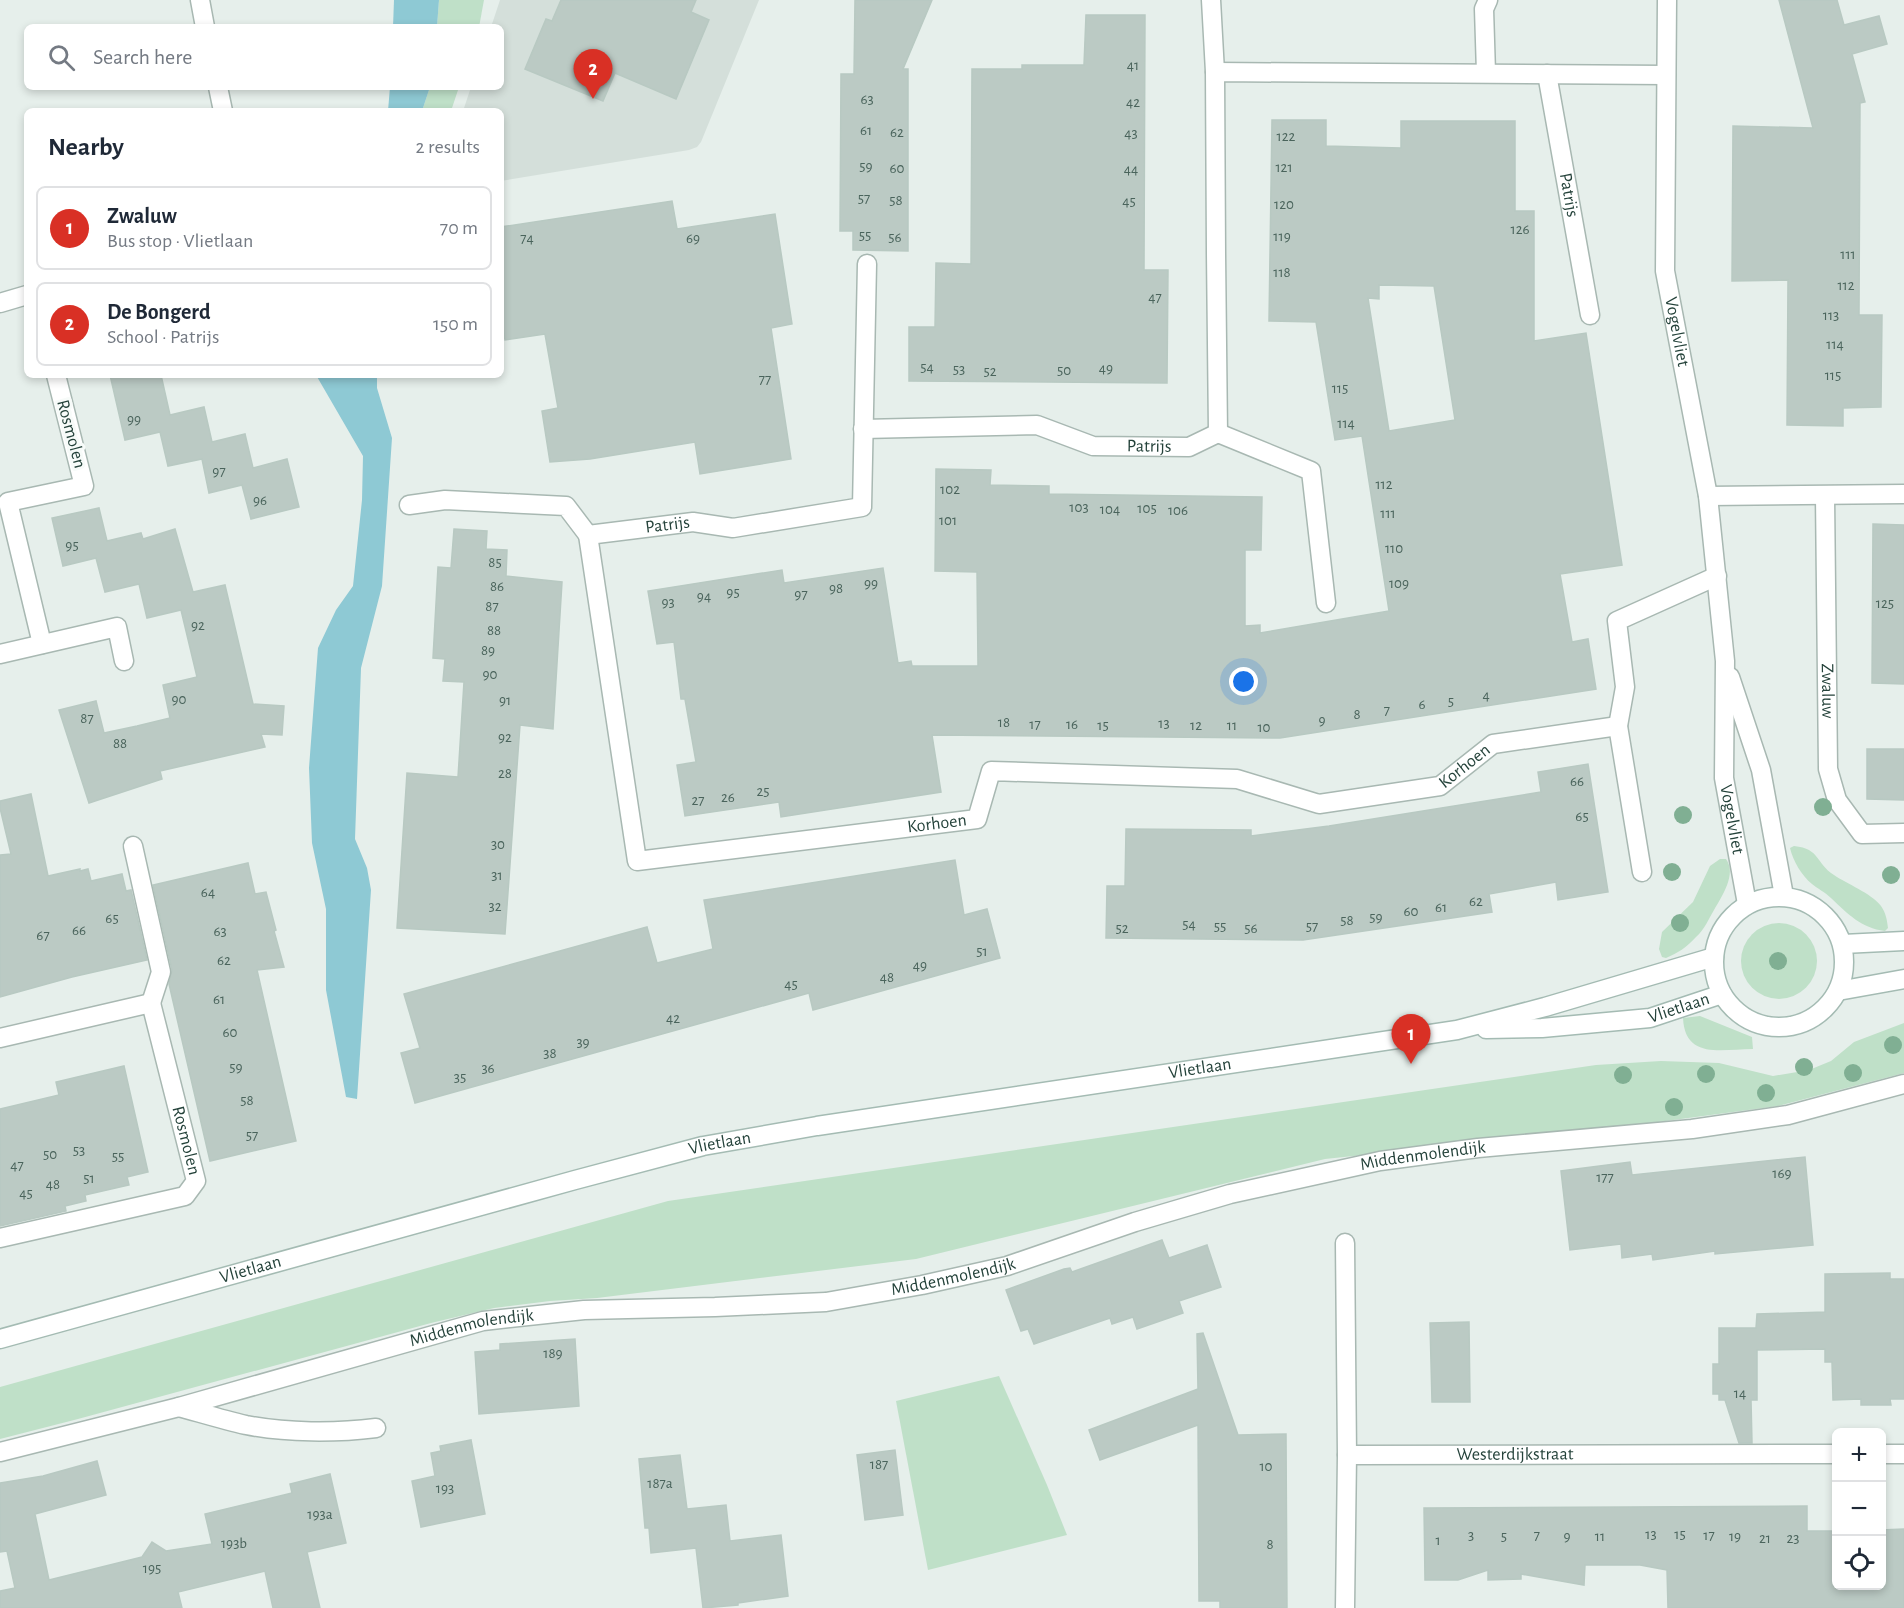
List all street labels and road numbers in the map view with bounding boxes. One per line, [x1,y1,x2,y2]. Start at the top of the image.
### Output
street label: Patrijs [1556,172,1581,219]
street label: Vogelvliet [1661,296,1692,368]
street label: Rosmolen [53,398,89,470]
street label: Patrijs [1127,437,1172,456]
street label: Patrijs [644,513,691,537]
street label: Zwaluw [1818,663,1836,719]
street label: Korhoen [1436,741,1494,792]
street label: Vogelvliet [1716,783,1747,856]
street label: Korhoen [906,811,968,837]
street label: Vlietlaan [1646,990,1712,1027]
street label: Vlietlaan [1167,1055,1232,1082]
street label: Rosmolen [168,1104,203,1177]
street label: Vlietlaan [687,1129,752,1158]
street label: Middenmolendijk [1358,1138,1487,1174]
street label: Vlietlaan [218,1253,283,1287]
street label: Middenmolendijk [890,1254,1019,1299]
street label: Middenmolendijk [408,1306,535,1350]
street label: Westerdijkstraat [1456,1446,1574,1464]

